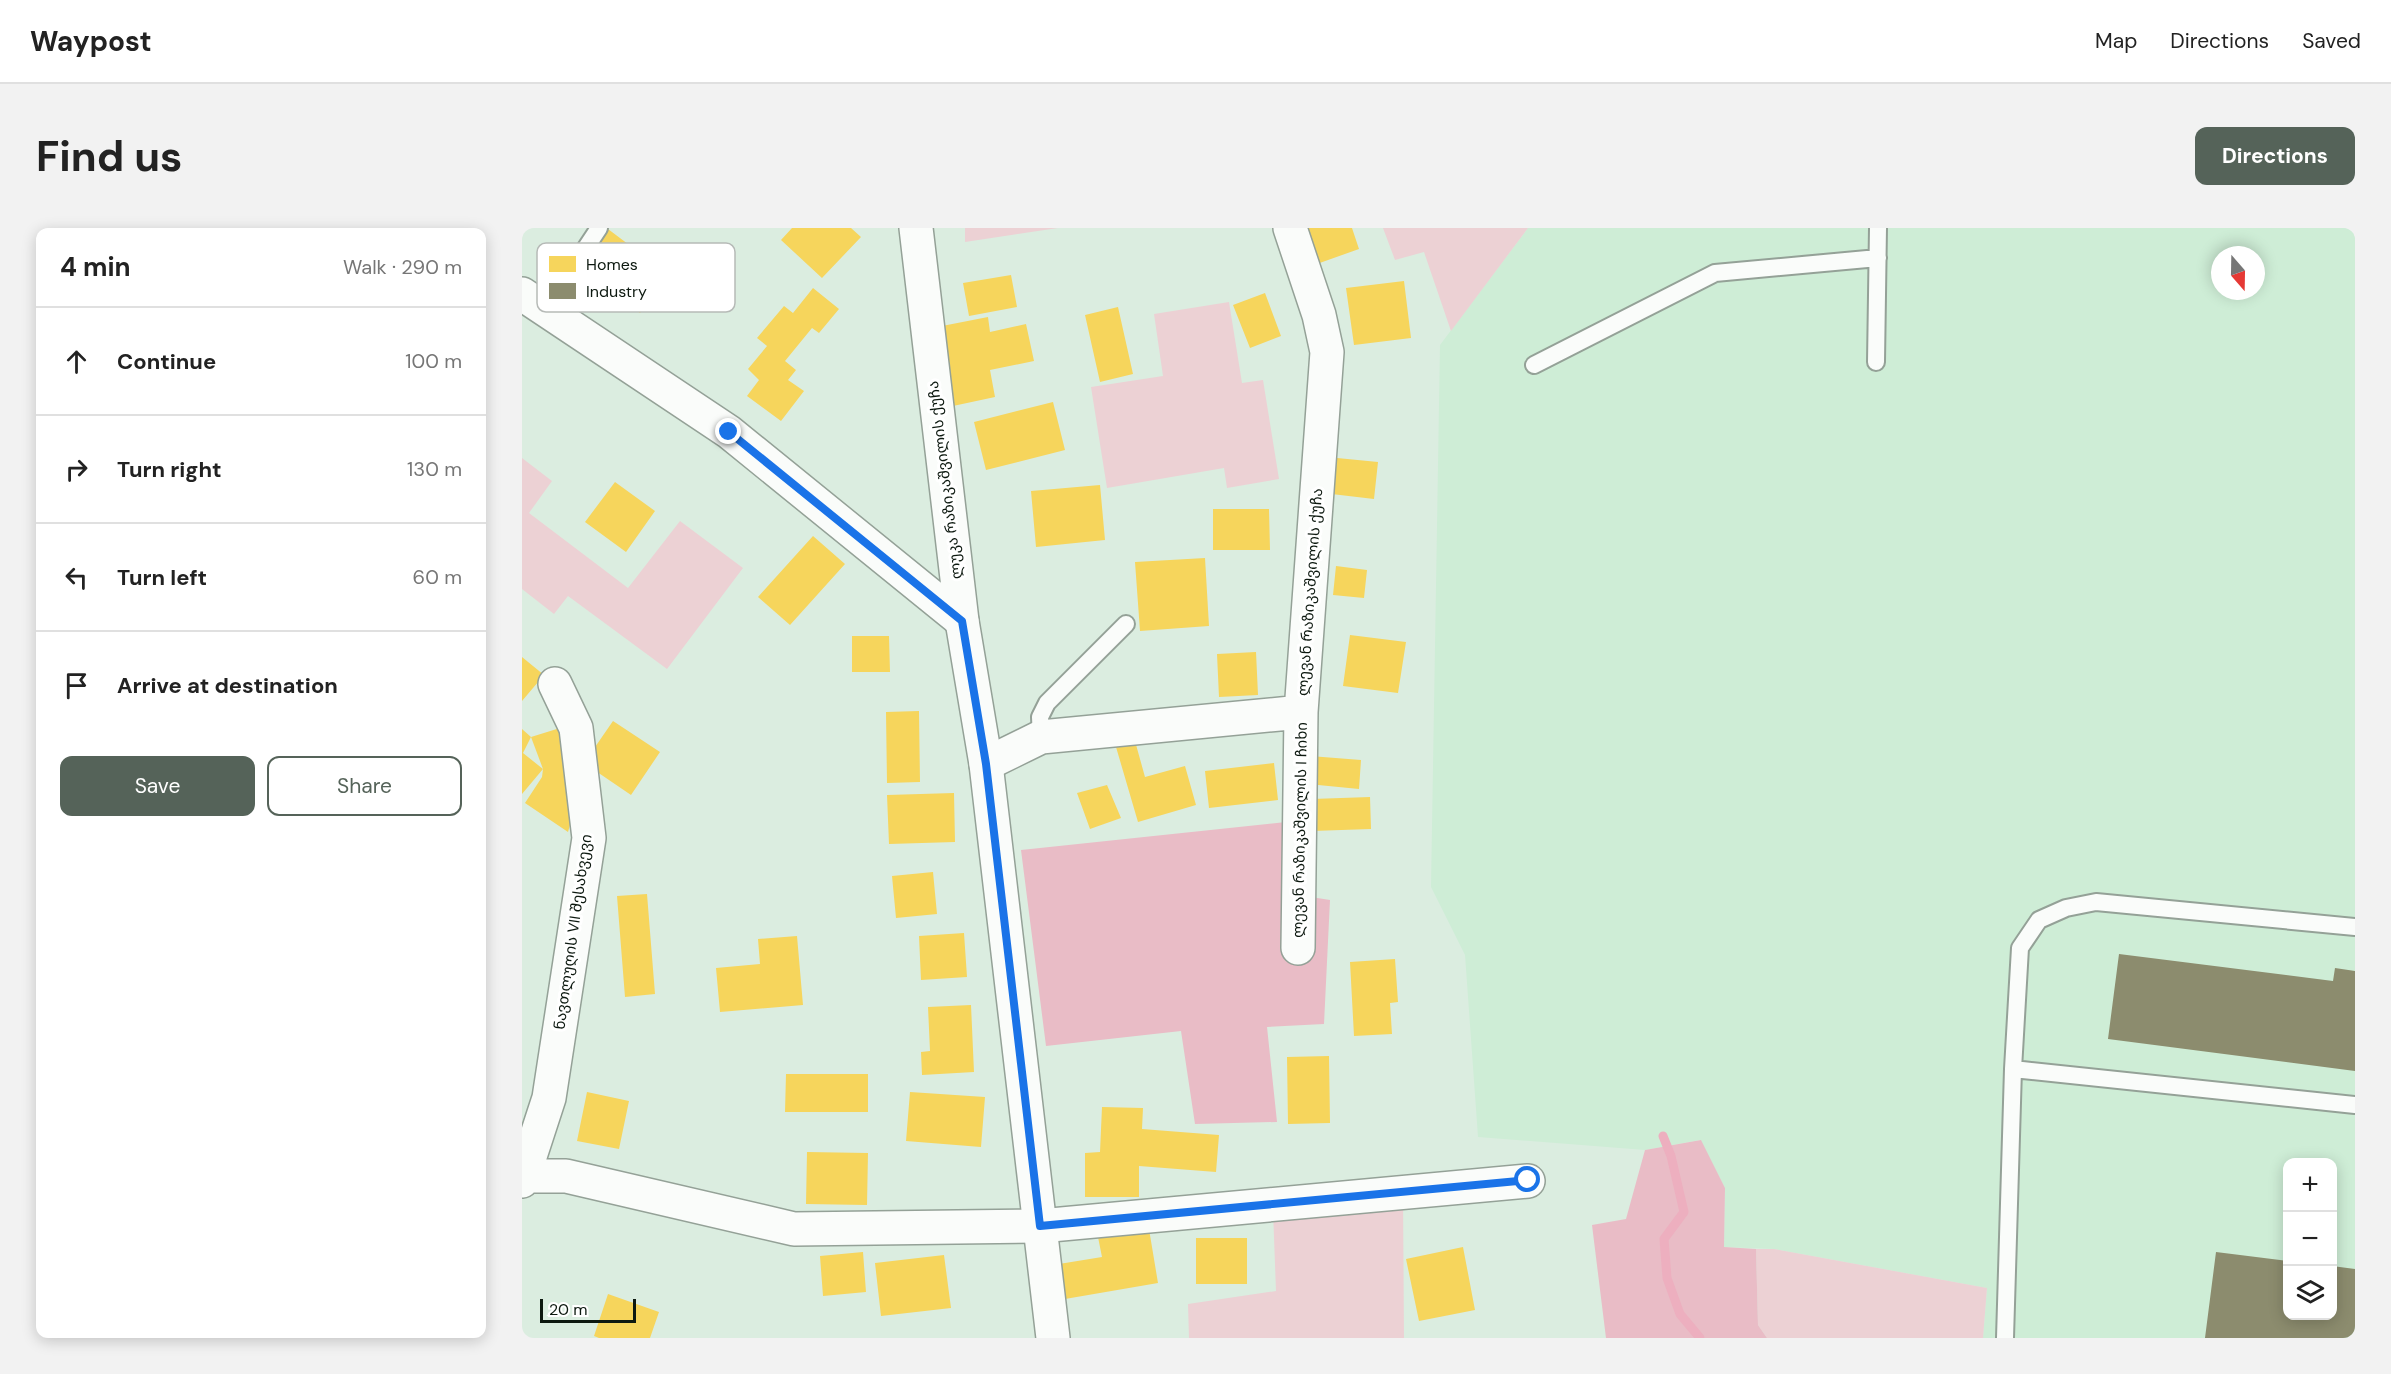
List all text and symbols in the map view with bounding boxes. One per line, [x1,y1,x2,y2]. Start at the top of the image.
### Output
text: Waypost [30,23,152,60]
text: Map [2095,27,2137,55]
text: Directions [2170,27,2269,55]
text: Saved [2302,27,2361,55]
button: Directions [2195,127,2355,185]
text: Find us [36,129,182,184]
legend [537,243,735,312]
north arrow [2211,246,2265,300]
text: 4 min [60,250,131,284]
text: Walk · 290 m [343,254,462,280]
text: Homes [586,254,638,275]
text: Industry [586,281,647,302]
icon: ahead [60,345,93,378]
text: Continue [117,347,216,376]
text: 100 m [405,348,462,374]
street label: ლუკა რაზიკაშვილის ქუჩა [923,380,967,580]
route end [715,418,741,444]
icon: right [60,453,93,486]
text: Turn right [117,455,222,484]
text: 130 m [407,456,462,482]
street label: ლევან რაზიკაშვილის ქუჩა [1293,487,1327,697]
icon: left [60,561,93,594]
text: Turn left [117,563,207,592]
text: 60 m [413,564,462,590]
icon: arrive [60,669,93,702]
text: Arrive at destination [117,671,338,700]
street label: ლევან რაზიკაშვილის I ჩიხი [1288,722,1312,938]
button: Save [60,756,255,816]
button: Share [267,756,462,816]
street label: ნავთლუღის VII შესახვევი [549,833,597,1031]
map controls [2283,1158,2337,1320]
button: + [2283,1158,2337,1212]
route start [1514,1166,1540,1192]
button: − [2283,1212,2337,1266]
button: layers [2283,1266,2337,1320]
scale bar [540,1296,636,1324]
text: 20 m [549,1299,588,1320]

